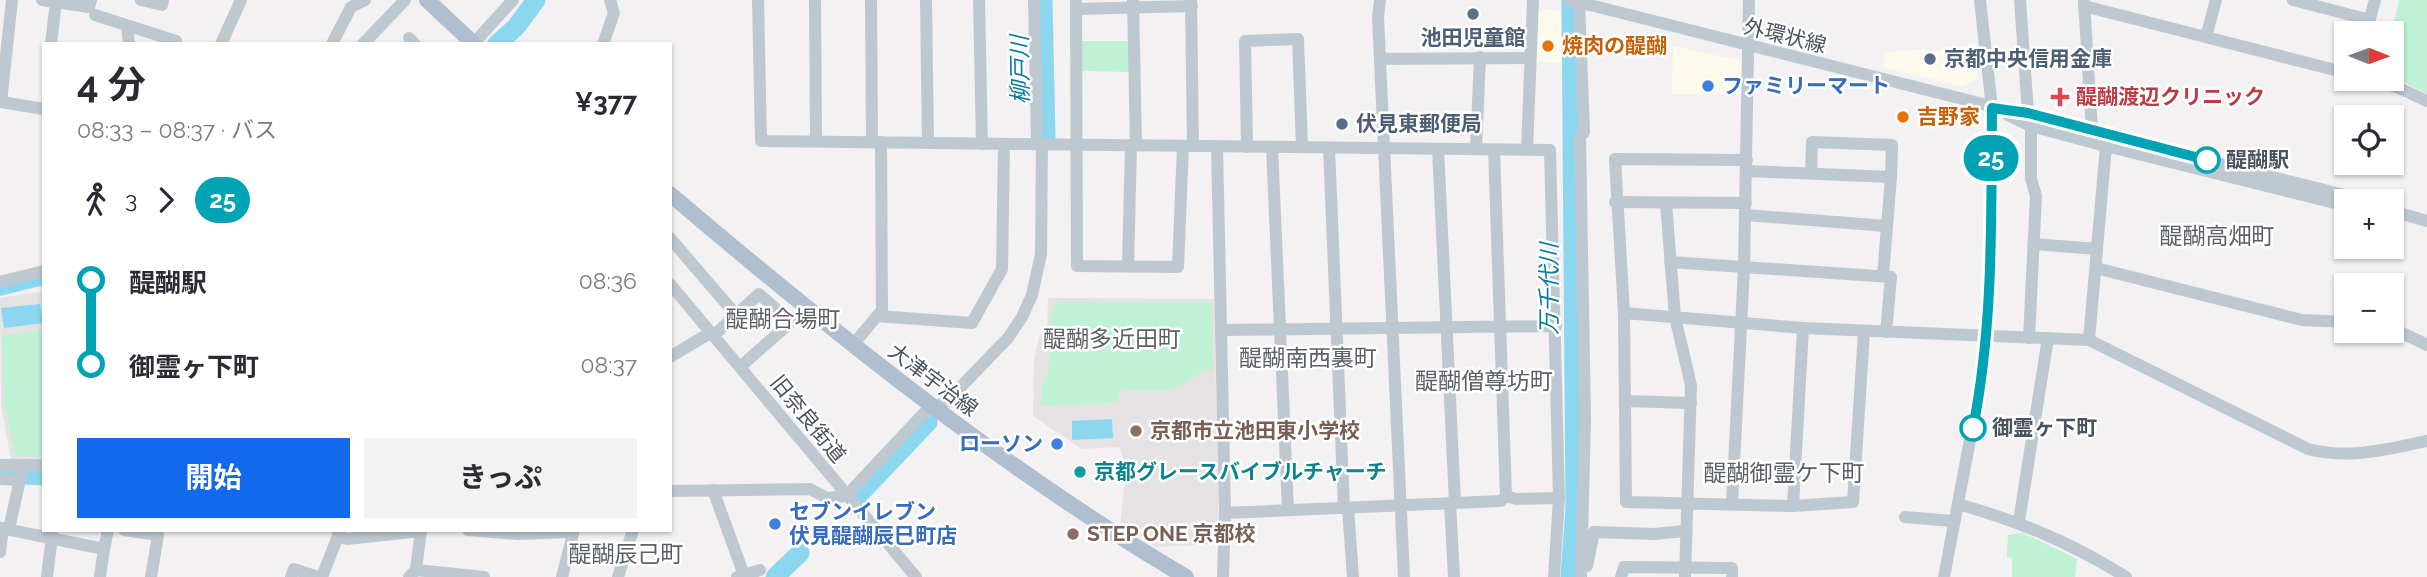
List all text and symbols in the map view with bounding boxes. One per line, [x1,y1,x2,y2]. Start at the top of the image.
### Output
marker: 池田児童館 [1465,6,1481,22]
street label: 外環状線 [1741,13,1829,58]
north arrow [2334,21,2404,91]
map controls [2334,21,2404,343]
place label: 池田児童館 [1421,25,1526,50]
water label: 柳戸川 [1005,32,1034,105]
place label: 焼肉の醍醐 [1562,33,1667,58]
marker: 焼肉の醍醐 [1540,38,1556,54]
place label: 京都中央信用金庫 [1944,46,2112,71]
marker: 京都中央信用金庫 [1922,51,1938,67]
text: 4 分 [77,62,146,107]
place label: ファミリーマート [1722,73,1890,98]
marker: ファミリーマート [1700,78,1716,94]
place label: 醍醐渡辺クリニック [2076,84,2265,109]
text: ¥377 [575,87,637,117]
marker: 醍醐渡辺クリニック [2050,87,2070,107]
place label: 吉野家 [1917,104,1980,129]
button: locate [2334,105,2404,175]
marker: 吉野家 [1895,109,1911,125]
place label: 伏見東郵便局 [1356,111,1482,136]
text: 08:33 – 08:37 · バス [77,116,277,143]
marker: 伏見東郵便局 [1334,116,1350,132]
line badge: 25 [1960,135,2022,181]
text: 25 [1978,143,2004,172]
marker: 醍醐駅 [2194,147,2220,173]
place label: 醍醐駅 [2226,147,2289,172]
icon: walk [77,181,115,219]
icon: forward [147,181,185,219]
text: 25 [209,185,236,214]
text: 3 [125,186,137,213]
button: + [2334,189,2404,259]
district label: 醍醐高畑町 [2160,222,2275,249]
water label: 万千代川 [1535,240,1562,335]
text: 08:36 [579,267,637,294]
text: 醍醐駅 [129,268,207,298]
button: − [2334,273,2404,343]
district label: 醍醐合場町 [726,305,841,332]
district label: 醍醐多近田町 [1043,325,1181,352]
street label: 大津宇治線 [884,338,983,421]
district label: 醍醐南西裏町 [1239,344,1377,371]
text: 08:37 [580,351,637,378]
text: 御霊ヶ下町 [129,352,259,382]
district label: 醍醐僧尊坊町 [1415,367,1553,394]
street label: 旧奈良街道 [766,370,851,467]
marker: 御霊ヶ下町 [1960,415,1986,441]
place label: 御霊ヶ下町 [1992,415,2097,440]
place label: 京都市立池田東小学校 [1150,418,1360,443]
marker: 京都市立池田東小学校 [1128,423,1144,439]
place label: ローソン [959,431,1043,456]
marker: ローソン [1049,436,1065,452]
button: 開始 [77,438,350,518]
button: きっぷ [364,438,637,518]
place label: 京都グレースバイブルチャーチ [1094,459,1387,484]
district label: 醍醐御霊ケ下町 [1704,459,1865,486]
marker: 京都グレースバイブルチャーチ [1072,464,1088,480]
place label: セブンイレブン 伏見醍醐辰巳町店 [789,499,957,548]
marker: セブンイレブン 伏見醍醐辰巳町店 [767,516,783,532]
place label: STEP ONE 京都校 [1087,521,1256,546]
marker: STEP ONE 京都校 [1065,526,1081,542]
district label: 醍醐辰己町 [569,540,684,567]

